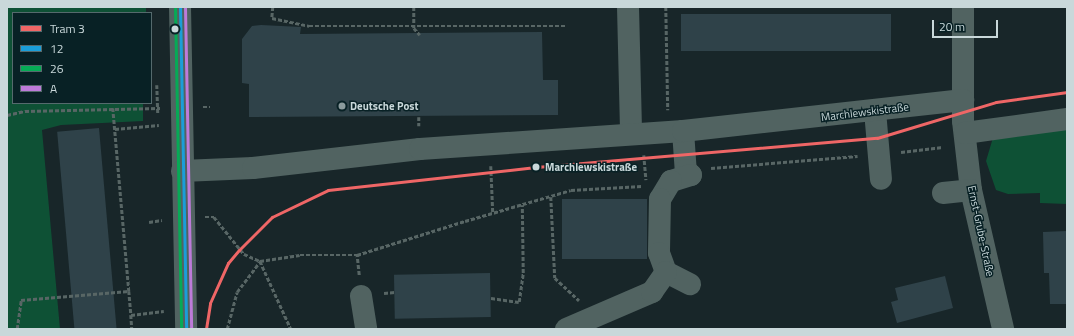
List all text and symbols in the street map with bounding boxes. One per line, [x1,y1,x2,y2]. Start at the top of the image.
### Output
legend [12,12,152,104]
scale bar [934,12,1000,38]
text: 20 m [939,17,965,36]
text: Tram 3 [50,19,85,38]
unlabelled marker [170,24,180,34]
text: 12 [50,39,63,58]
text: 26 [50,59,63,78]
text: A [50,79,57,98]
place label: Deutsche Post [350,99,418,113]
street label: Marchlewskistraße [820,100,910,124]
marker: Deutsche Post [337,101,347,111]
place label: Marchlewskistraße [545,160,637,174]
marker: Marchlewskistraße [530,161,542,173]
street label: Ernst-Grube-Straße [965,184,997,278]

